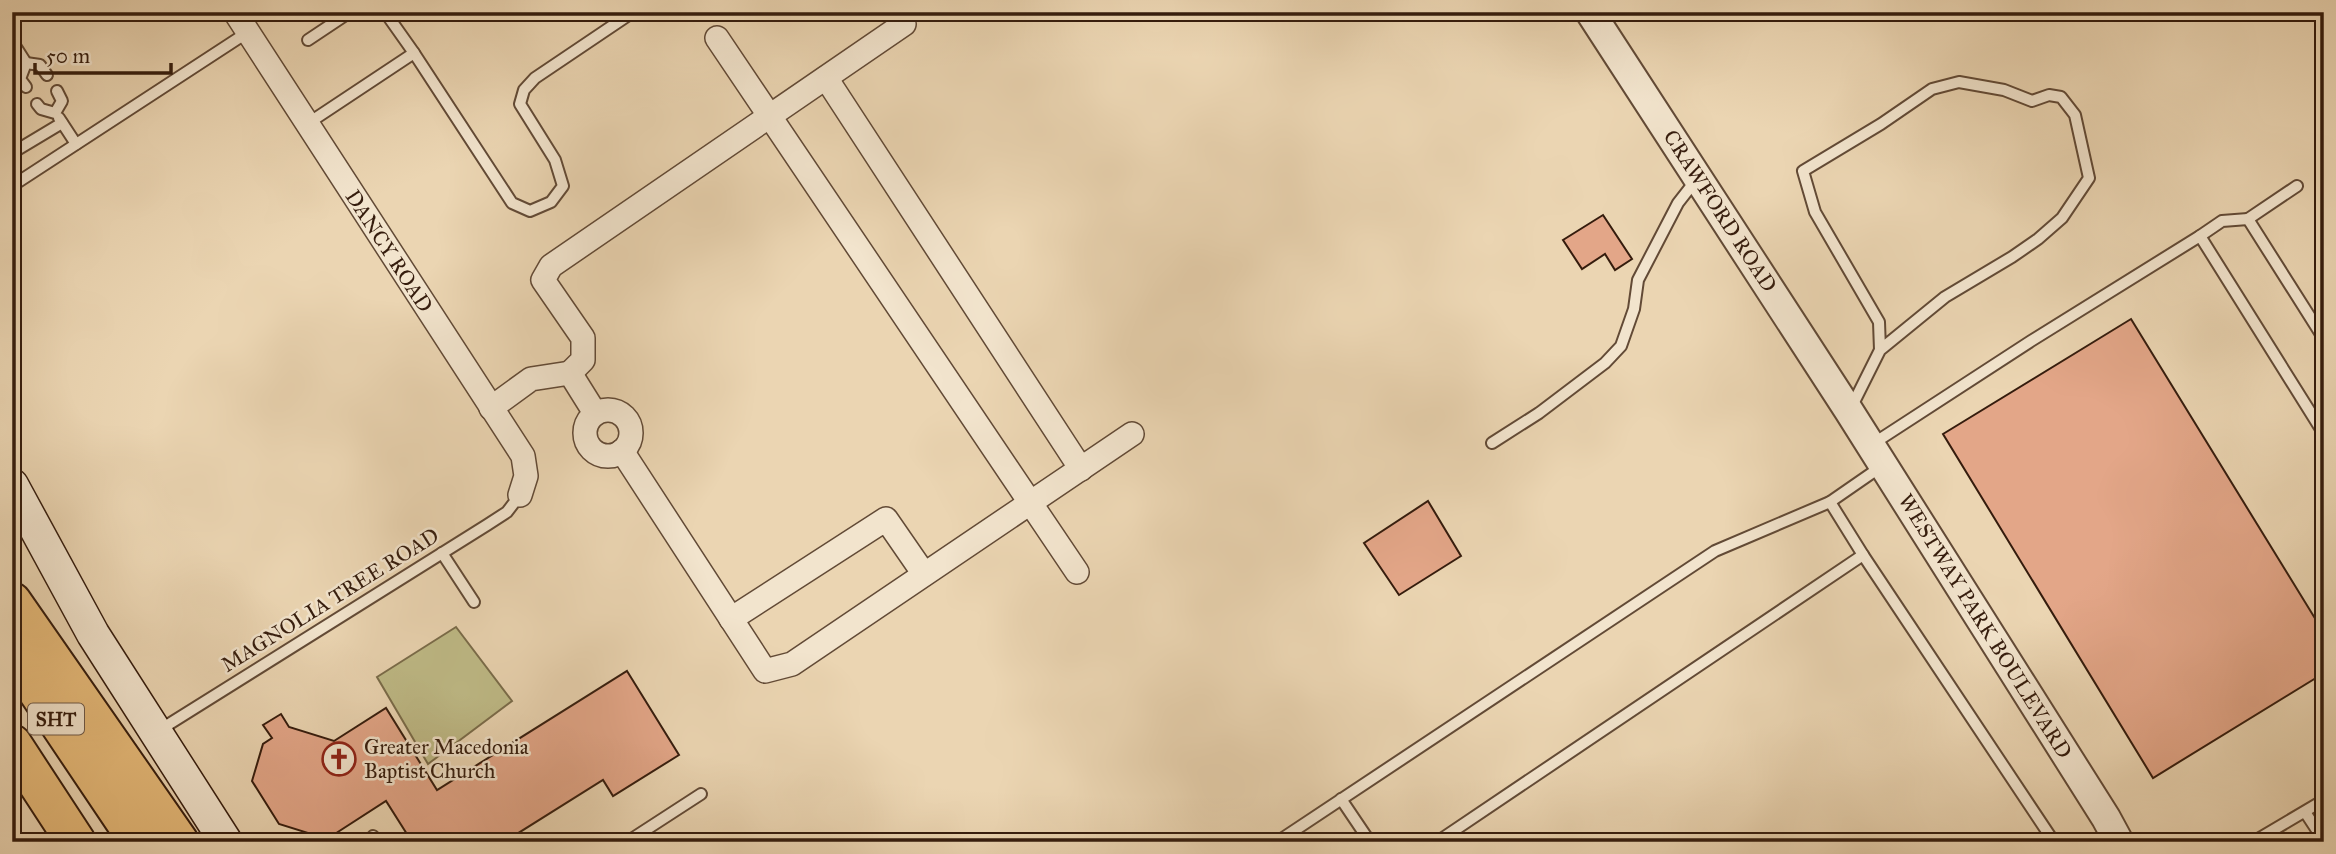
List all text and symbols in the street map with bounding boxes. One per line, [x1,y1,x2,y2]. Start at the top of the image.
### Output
scale bar [35,32,172,76]
text: 50 m [46,43,91,69]
street label: CRAWFORD ROAD [1658,125,1782,297]
street label: DANCY ROAD [340,185,438,317]
street label: WESTWAY PARK BOULEVARD [1893,489,2077,763]
street label: MAGNOLIA TREE ROAD [216,522,444,678]
road number: SHT [28,704,84,734]
place label: Greater Macedonia Baptist Church [364,734,529,784]
church icon: Greater Macedonia Baptist Church [320,740,358,778]

